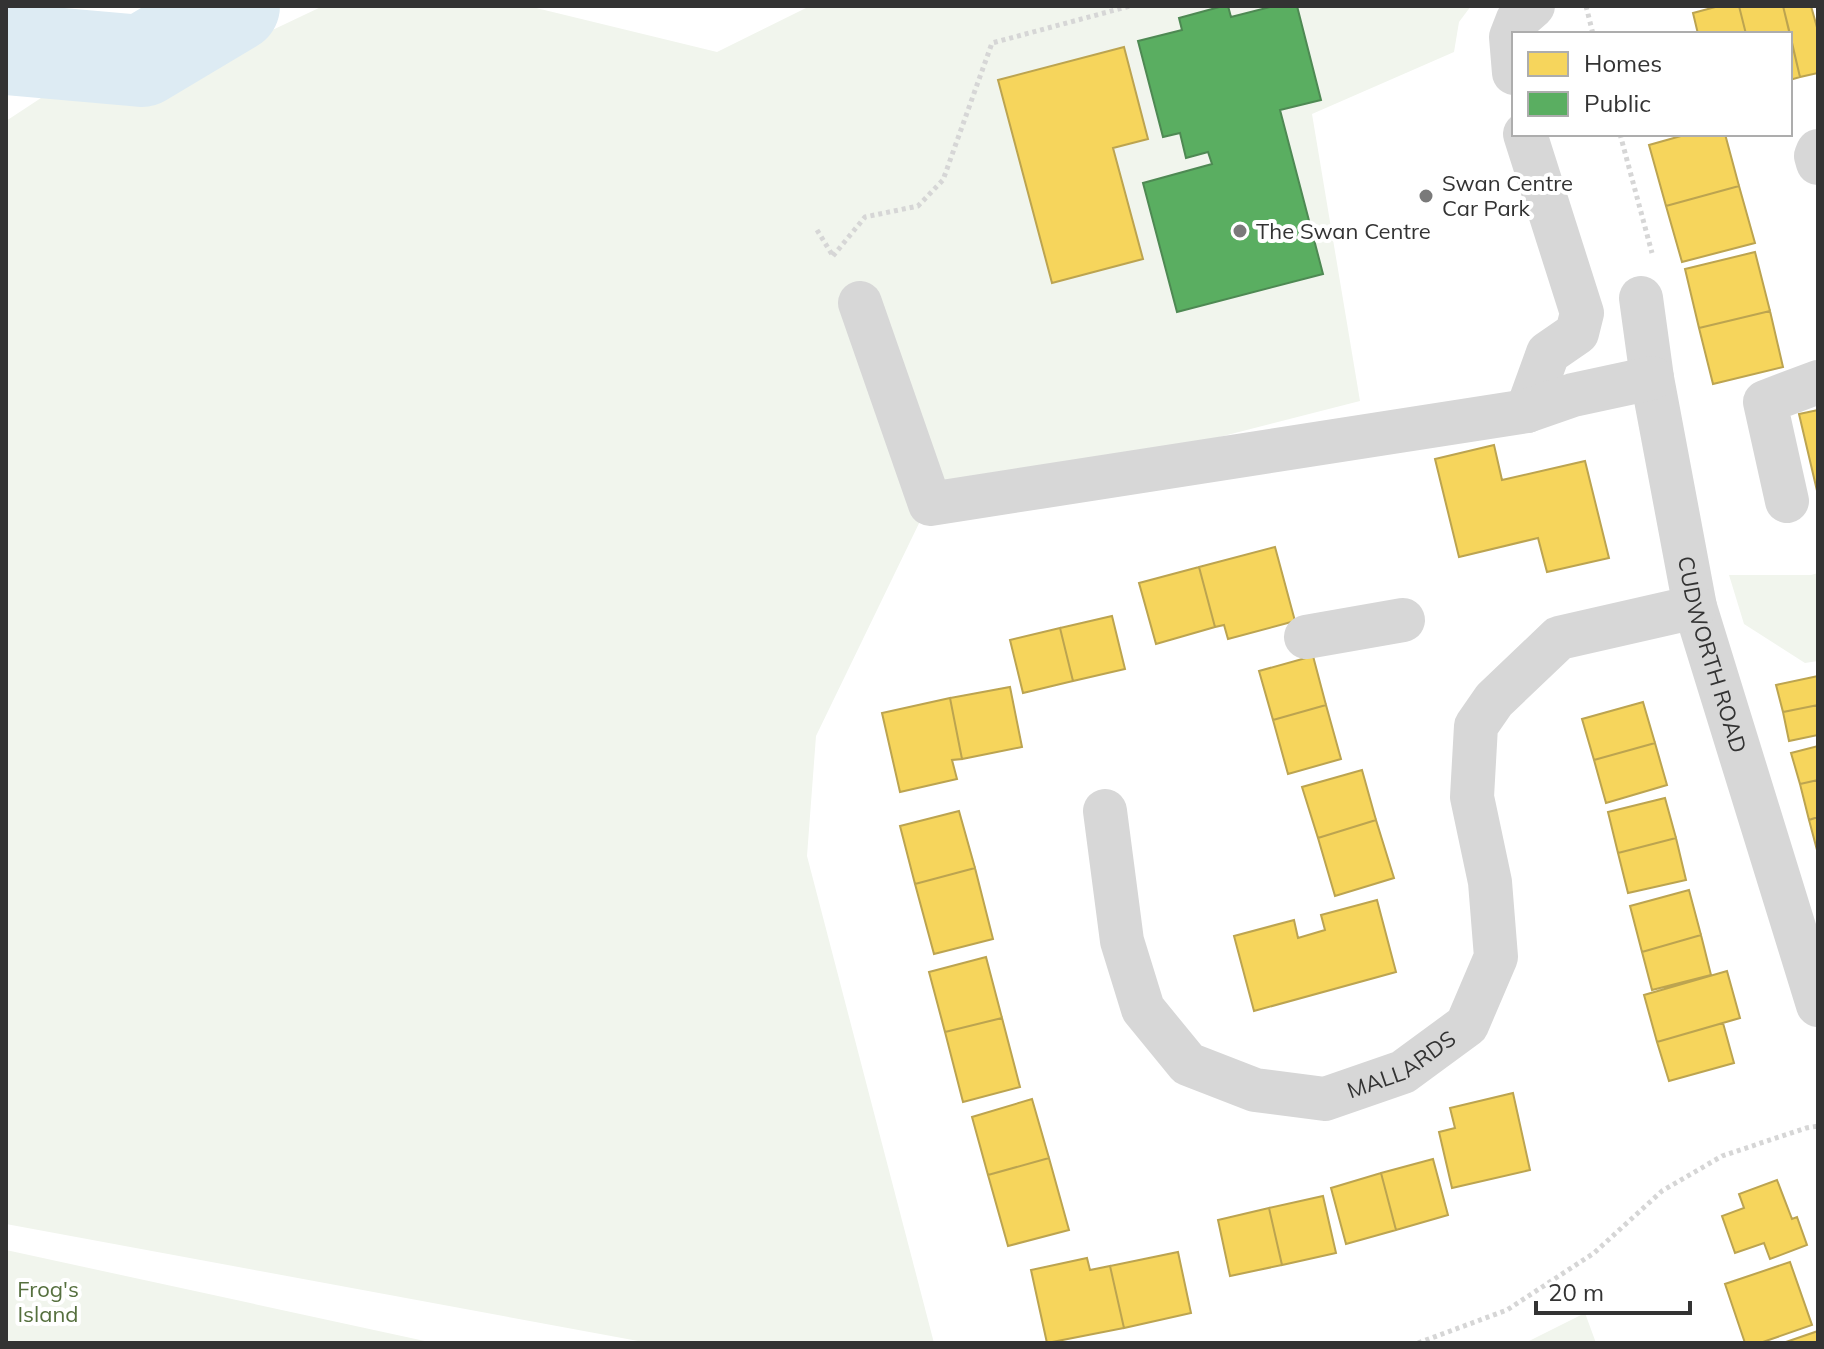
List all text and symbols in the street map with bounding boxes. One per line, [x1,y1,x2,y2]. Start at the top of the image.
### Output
legend [1512,32,1792,136]
text: Homes [1584,48,1662,78]
text: Public [1584,88,1651,118]
place label: Swan Centre Car Park [1442,169,1573,222]
marker: Swan Centre Car Park [1417,187,1435,205]
place label: The Swan Centre [1256,217,1431,245]
marker: The Swan Centre [1231,222,1249,240]
street label: CUDWORTH ROAD [1672,554,1753,756]
street label: MALLARDS [1343,1024,1461,1104]
scale bar [1536,1265,1690,1315]
park label: Frog's Island [17,1275,79,1328]
text: 20 m [1548,1277,1604,1307]

